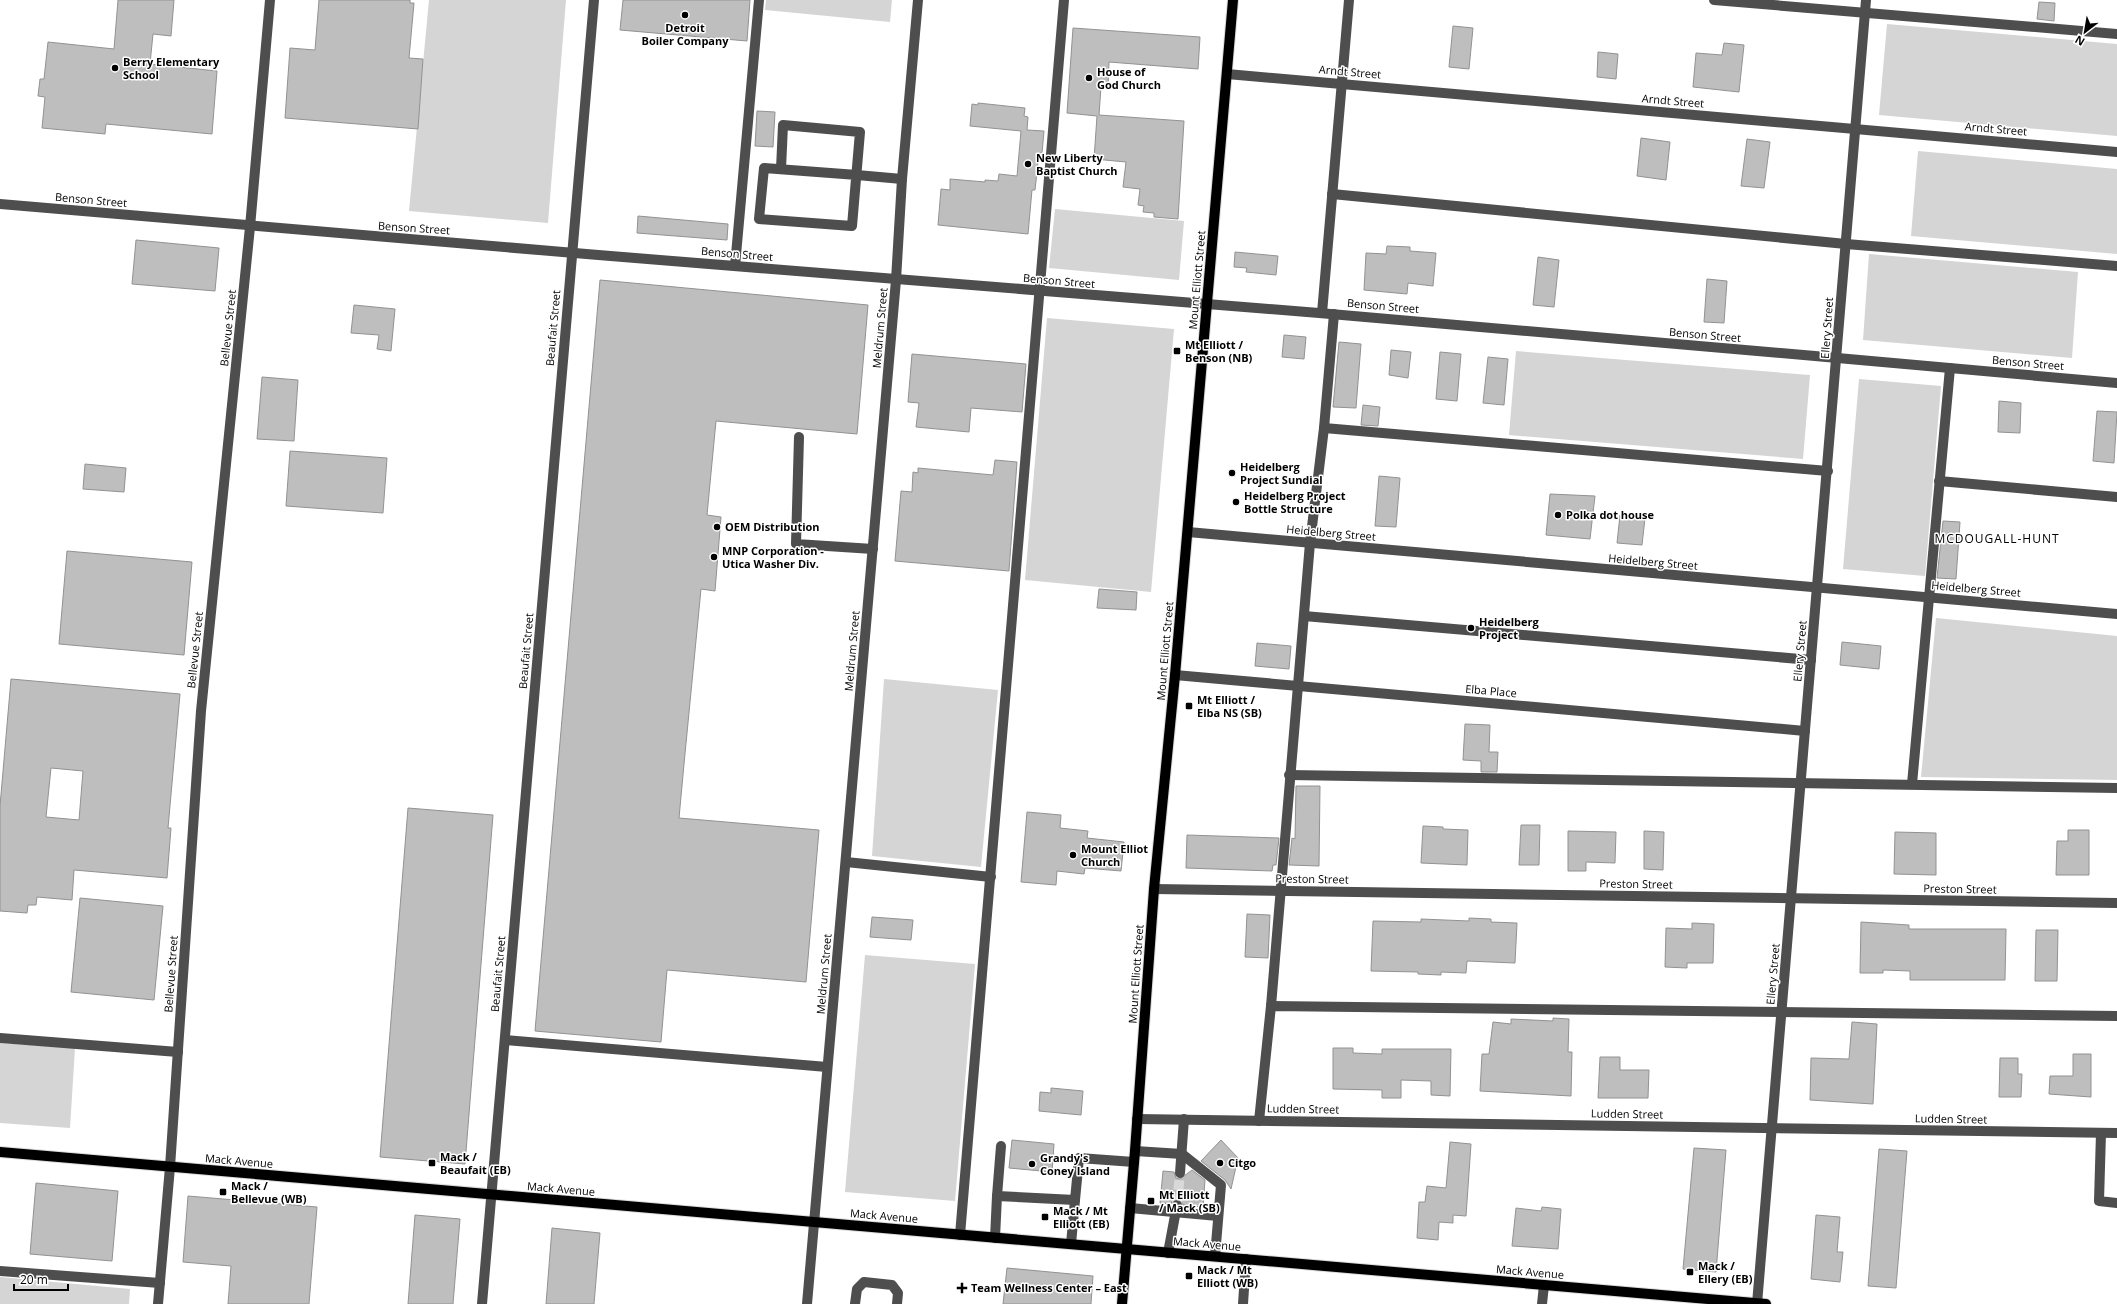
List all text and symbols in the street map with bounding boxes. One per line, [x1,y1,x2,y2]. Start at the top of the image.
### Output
marker: Detroit Boiler Company [680,10,690,20]
north arrow [2065,12,2105,52]
place label: Detroit Boiler Company [642,20,729,48]
text: N [2072,32,2087,50]
place label: Berry Elementary School [123,54,220,82]
street label: Arndt Street [1318,61,1382,82]
marker: Berry Elementary School [110,63,120,73]
place label: House of God Church [1097,64,1161,92]
marker: House of God Church [1084,73,1094,83]
street label: Arndt Street [1641,90,1705,111]
street label: Arndt Street [1964,118,2028,139]
place label: New Liberty Baptist Church [1036,150,1118,178]
marker: New Liberty Baptist Church [1023,159,1033,169]
street label: Benson Street [54,189,128,210]
street label: Benson Street [377,218,451,238]
street label: Mount Elliott Street [1185,230,1208,330]
street label: Benson Street [700,243,774,264]
street label: Benson Street [1022,270,1096,291]
street label: Meldrum Street [869,287,890,369]
street label: Bellevue Street [216,289,239,367]
street label: Beaufait Street [542,289,563,367]
street label: Benson Street [1346,295,1420,316]
street label: Ellery Street [1817,297,1836,359]
street label: Benson Street [1668,324,1742,345]
place label: Mt Elliott / Benson (NB) [1185,337,1253,365]
marker: Mt Elliott / Benson (NB) [1172,346,1182,356]
street label: Benson Street [1991,352,2065,373]
place label: Heidelberg Project Sundial [1240,459,1323,487]
marker: Heidelberg Project Sundial [1227,468,1237,478]
place label: Heidelberg Project Bottle Structure [1244,488,1346,516]
marker: Heidelberg Project Bottle Structure [1231,497,1241,507]
place label: Polka dot house [1566,507,1655,522]
marker: Polka dot house [1553,510,1563,520]
place label: OEM Distribution [725,519,820,534]
street label: Heidelberg Street [1286,521,1376,544]
marker: OEM Distribution [712,522,722,532]
district label: MCDOUGALL-HUNT [1934,530,2060,547]
place label: MNP Corporation - Utica Washer Div. [722,543,824,571]
street label: Heidelberg Street [1608,550,1698,573]
marker: MNP Corporation - Utica Washer Div. [709,552,719,562]
street label: Heidelberg Street [1931,577,2021,600]
street label: Mount Elliott Street [1153,601,1176,701]
street label: Meldrum Street [841,610,862,692]
street label: Bellevue Street [183,611,206,689]
street label: Beaufait Street [515,612,536,690]
place label: Heidelberg Project [1479,614,1540,642]
street label: Ellery Street [1789,620,1810,682]
marker: Heidelberg Project [1466,623,1476,633]
street label: Elba Place [1465,681,1517,700]
place label: Mt Elliott / Elba NS (SB) [1197,692,1262,720]
marker: Mt Elliott / Elba NS (SB) [1184,701,1194,711]
place label: Mount Elliot Church [1081,841,1148,869]
marker: Mount Elliot Church [1068,850,1078,860]
street label: Preston Street [1275,870,1349,887]
street label: Preston Street [1599,875,1673,892]
street label: Preston Street [1923,880,1997,897]
street label: Mount Elliott Street [1125,924,1146,1024]
street label: Meldrum Street [813,933,834,1015]
street label: Bellevue Street [160,935,181,1013]
street label: Beaufait Street [487,935,508,1013]
street label: Ellery Street [1762,943,1783,1005]
street label: Ludden Street [1267,1100,1339,1117]
street label: Ludden Street [1591,1105,1663,1122]
street label: Ludden Street [1915,1110,1987,1127]
place label: Mack / Beaufait (EB) [440,1149,511,1177]
street label: Mack Avenue [204,1150,274,1171]
place label: Grandy's Coney Island [1040,1150,1110,1178]
place label: Citgo [1228,1155,1256,1170]
marker: Mack / Beaufait (EB) [427,1158,437,1168]
marker: Citgo [1215,1158,1225,1168]
marker: Grandy's Coney Island [1027,1159,1037,1169]
place label: Mack / Bellevue (WB) [231,1178,307,1206]
street label: Mack Avenue [526,1178,596,1199]
marker: Mack / Bellevue (WB) [218,1187,228,1197]
place label: Mt Elliott / Mack (SB) [1159,1187,1220,1215]
marker: Mt Elliott / Mack (SB) [1146,1196,1156,1206]
place label: Mack / Mt Elliott (EB) [1053,1203,1110,1231]
street label: Mack Avenue [849,1205,919,1226]
marker: Mack / Mt Elliott (EB) [1040,1212,1050,1222]
street label: Mack Avenue [1172,1233,1242,1254]
place label: Mack / Ellery (EB) [1698,1258,1753,1286]
street label: Mack Avenue [1495,1261,1565,1282]
place label: Mack / Mt Elliott (WB) [1197,1262,1258,1290]
scale bar [14,1266,68,1292]
marker: Mack / Ellery (EB) [1685,1267,1695,1277]
text: 20 m [20,1271,48,1288]
marker: Mack / Mt Elliott (WB) [1184,1271,1194,1281]
place label: Team Wellness Center – East [971,1280,1127,1295]
marker: Team Wellness Center – East [956,1282,968,1294]

